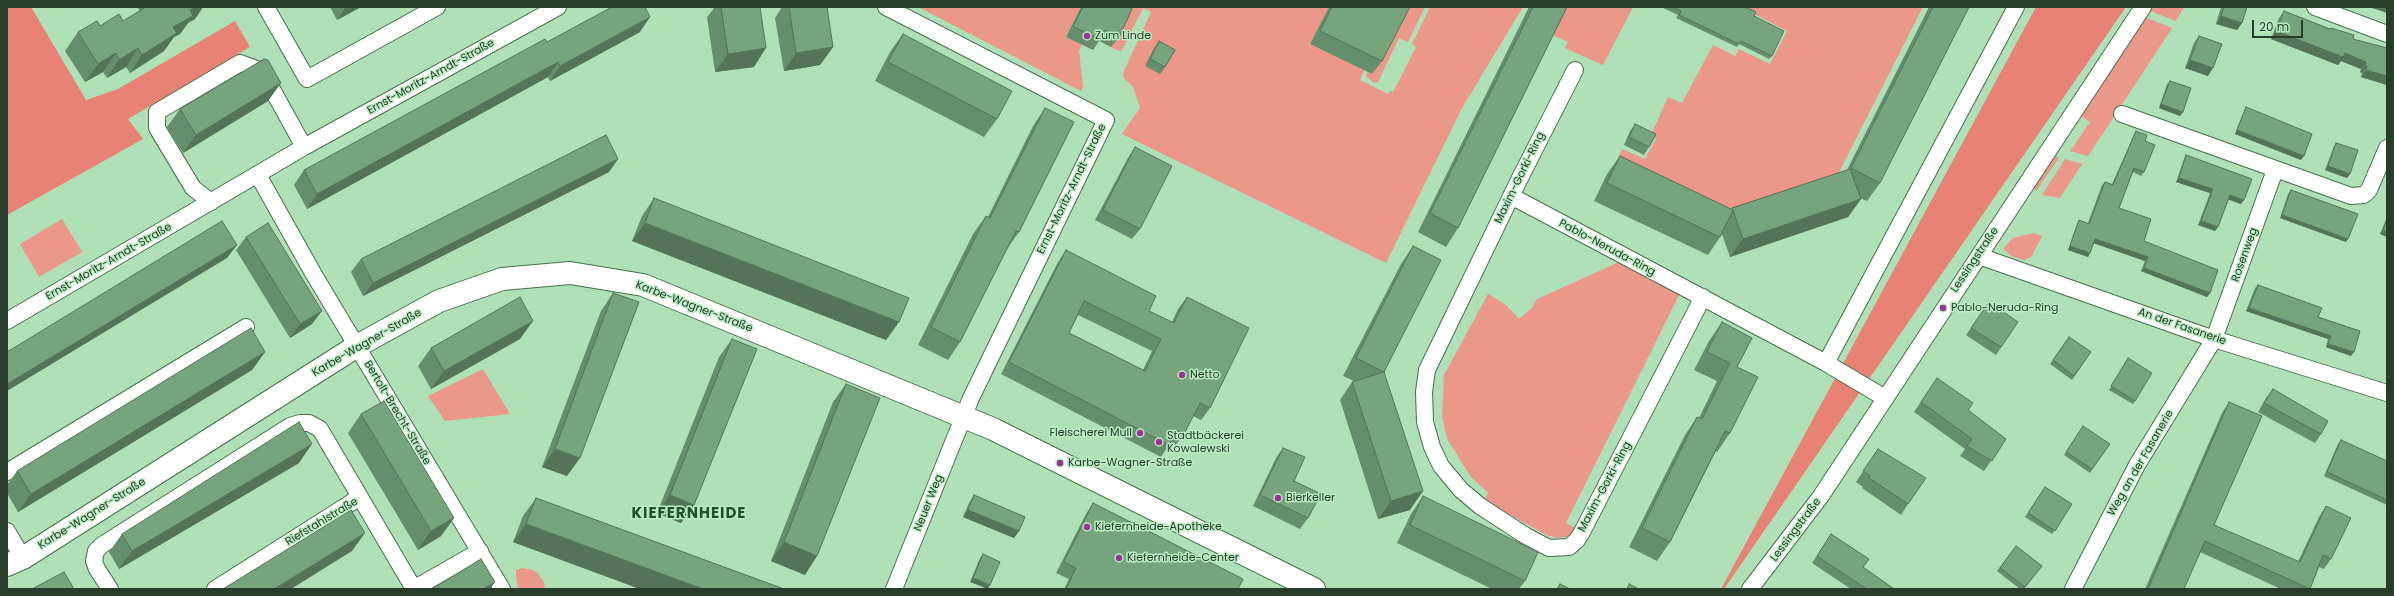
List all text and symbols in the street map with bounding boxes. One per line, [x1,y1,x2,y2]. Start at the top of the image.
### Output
scale bar [2254,12,2305,38]
text: 20 m [2259,18,2289,35]
place label: Zum Linde [1095,29,1151,43]
marker: Zum Linde [1082,31,1092,41]
street label: Ernst-Moritz-Arndt-Straße [365,36,497,118]
street label: Ernst-Moritz-Arndt-Straße [1035,122,1109,256]
street label: Maxim-Gorki-Ring [1492,130,1548,226]
street label: Pablo-Neruda-Ring [1556,217,1658,279]
street label: Ernst-Moritz-Arndt-Straße [44,220,174,304]
street label: Lessingstraße [1948,225,2002,295]
street label: Rosenweg [2229,226,2261,284]
street label: Karbe-Wagner-Straße [634,279,754,335]
place label: Pablo-Neruda-Ring [1951,301,2059,315]
marker: Pablo-Neruda-Ring [1938,303,1948,313]
street label: Karbe-Wagner-Straße [310,306,424,380]
street label: An der Fasanerie [2136,306,2228,348]
street label: Bertolt-Brecht-Straße [361,358,433,468]
place label: Netto [1190,368,1220,382]
marker: Netto [1177,370,1187,380]
street label: Weg an der Fasanerie [2105,408,2177,518]
place label: Fleischerei Mull [1049,426,1132,440]
marker: Fleischerei Mull [1135,428,1145,438]
place label: Stadtbäckerei Kowalewski [1167,429,1244,455]
marker: Stadtbäckerei Kowalewski [1154,437,1164,447]
street label: Maxim-Gorki-Ring [1576,440,1634,534]
place label: Karbe-Wagner-Straße [1068,456,1192,470]
marker: Karbe-Wagner-Straße [1055,458,1065,468]
street label: Neuer Weg [912,473,946,533]
street label: Karbe-Wagner-Straße [36,475,148,553]
place label: Bierkeller [1286,491,1335,505]
marker: Bierkeller [1273,493,1283,503]
street label: Riefstahlstraße [283,495,361,549]
street label: Lessingstraße [1768,496,1824,564]
district label: KIEFERNHEIDE [632,505,746,523]
place label: Kiefernheide-Apotheke [1095,520,1222,534]
marker: Kiefernheide-Apotheke [1082,522,1092,532]
place label: Kiefernheide-Center [1127,551,1239,565]
marker: Kiefernheide-Center [1114,553,1124,563]

